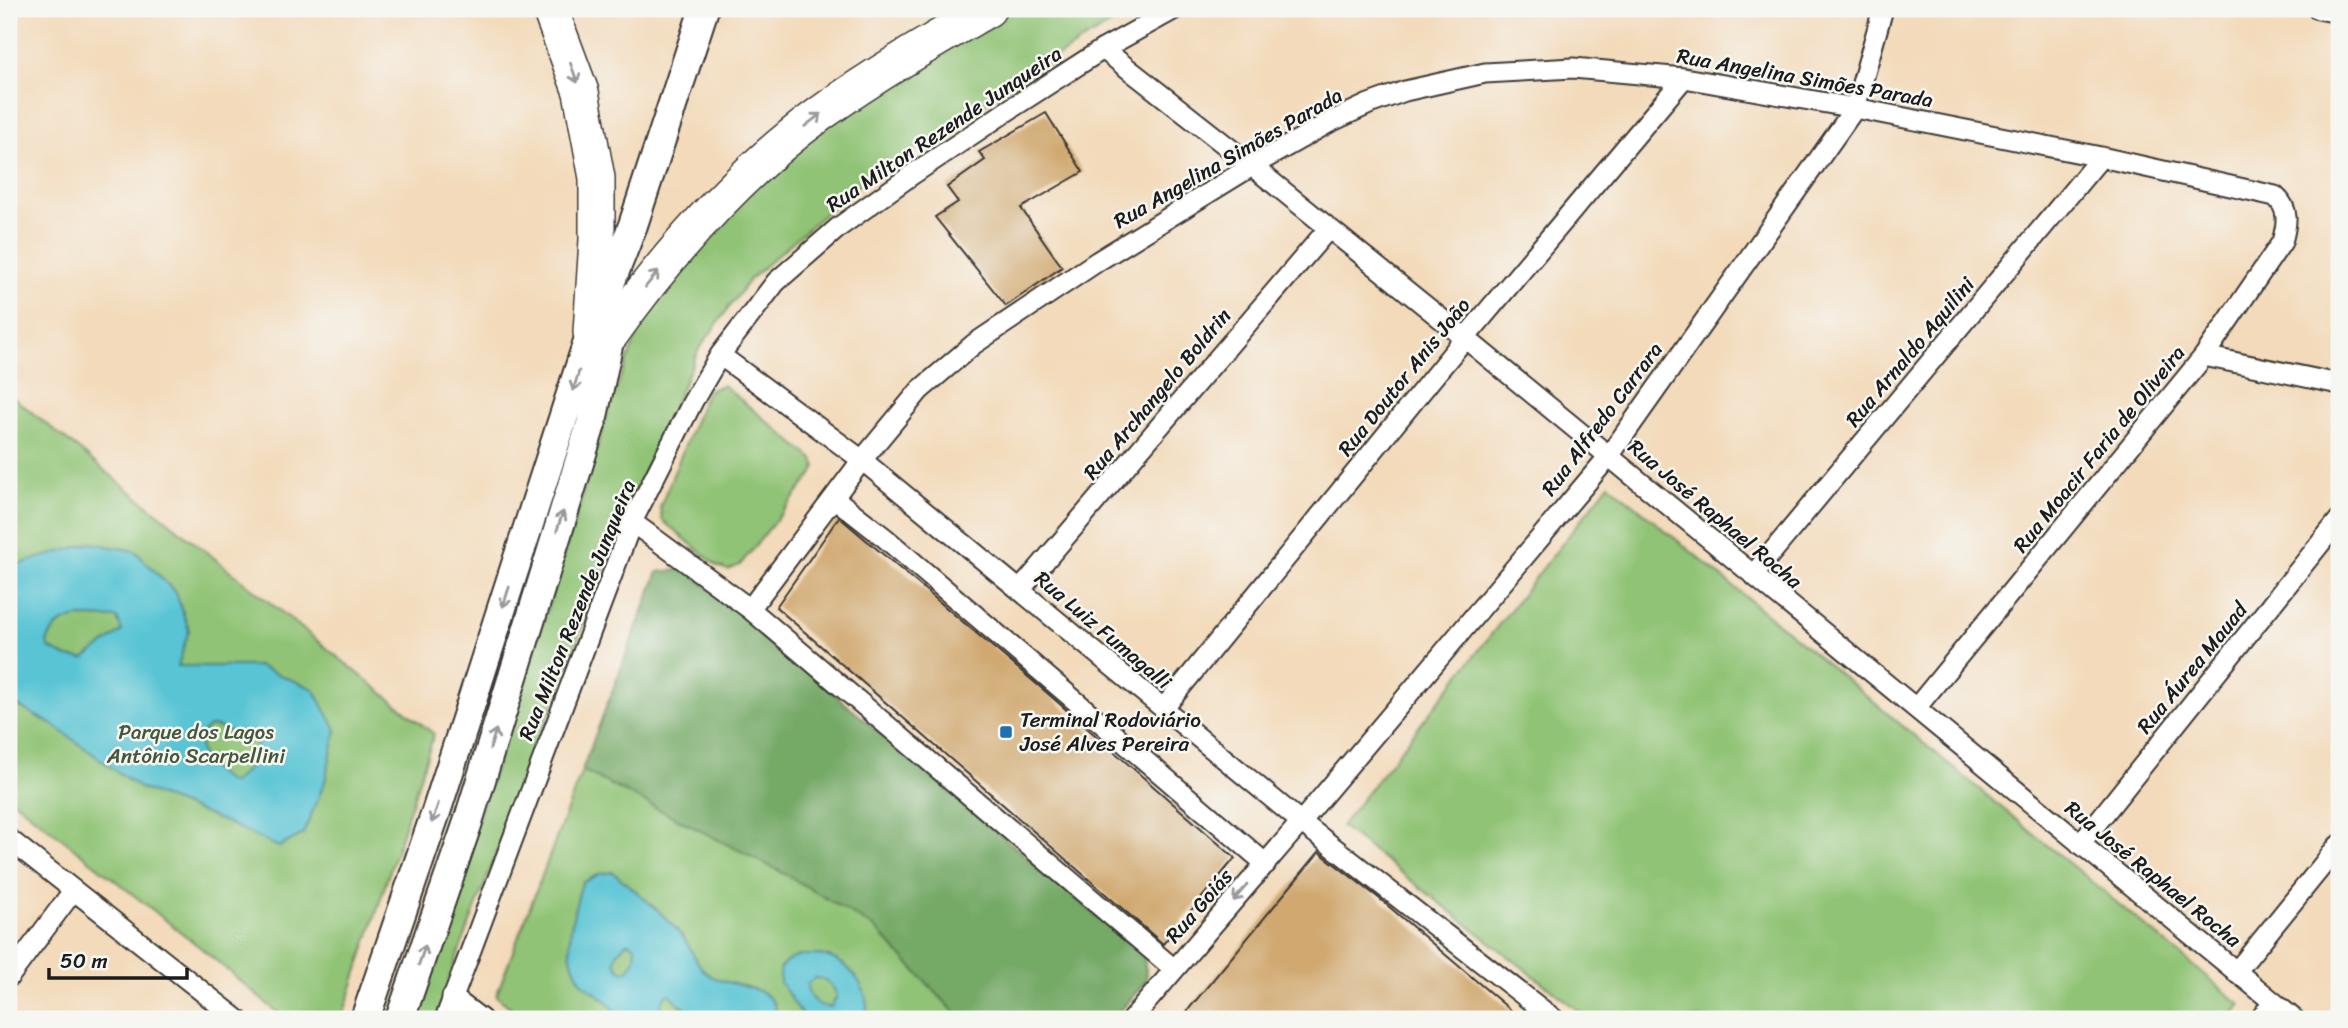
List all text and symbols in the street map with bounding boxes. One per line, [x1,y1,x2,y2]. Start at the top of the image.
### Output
street label: Rua Milton Rezende Junqueira [818,35,1070,223]
street label: Rua Angelina Simões Parada [1674,37,1937,119]
one-way arrow [569,61,581,83]
street label: Rua Angelina Simões Parada [1106,76,1350,239]
one-way arrow [804,112,822,127]
street label: Rua Arnaldo Aquilini [1835,267,1986,436]
one-way arrow [644,270,659,288]
street label: Rua Doutor Anis João [1328,289,1481,465]
street label: Rua Archangelo Boldrin [1073,299,1241,489]
street label: Rua Alfredo Carrara [1531,333,1673,504]
street label: Rua Moacir Faria de Oliveira [2003,336,2196,562]
one-way arrow [568,369,581,391]
street label: Rua José Raphael Rocha [1619,429,1811,599]
street label: Rua Milton Rezende Junqueira [507,473,647,746]
one-way arrow [554,510,567,532]
street label: Rua Luiz Fumagalli [1025,561,1181,700]
one-way arrow [499,586,512,608]
street label: Rua Áurea Mauad [2127,592,2259,743]
place label: Terminal Rodoviário José Alves Pereira [1019,701,1201,763]
park label: Parque dos Lagos Antônio Scarpellini [106,713,286,775]
marker: Terminal Rodoviário José Alves Pereira [998,724,1014,740]
one-way arrow [488,728,501,750]
street label: Rua José Raphael Rocha [2056,790,2250,958]
one-way arrow [428,802,440,824]
street label: Rua Goiás [1155,860,1243,952]
one-way arrow [1232,883,1248,901]
scale bar [49,937,187,981]
text: 50 m [60,942,108,980]
one-way arrow [417,944,429,966]

